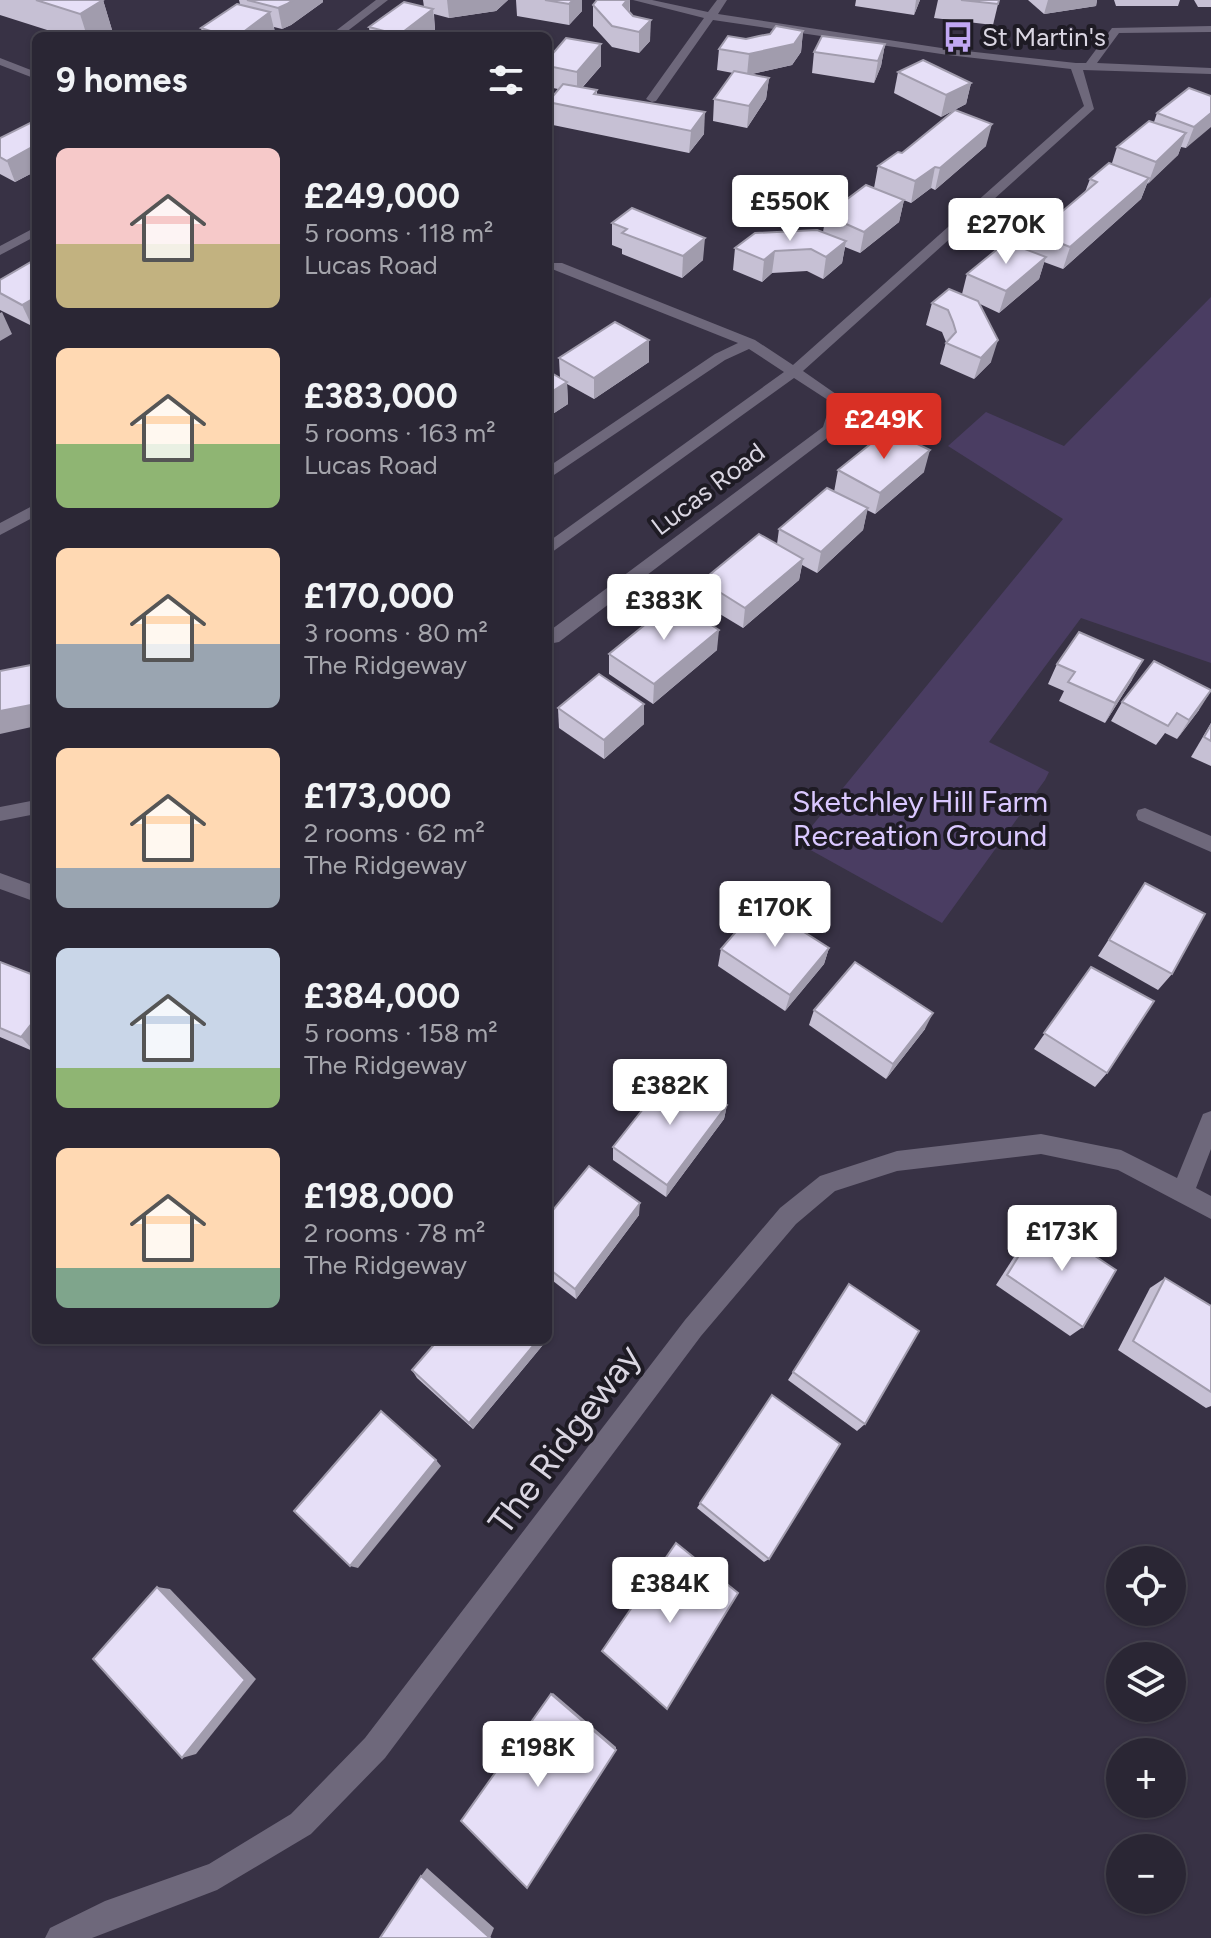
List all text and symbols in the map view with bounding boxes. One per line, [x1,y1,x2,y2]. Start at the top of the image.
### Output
bus stop icon: St Martin's [941,20,975,54]
place label: St Martin's [982,21,1106,53]
icon: filters [484,58,528,102]
text: 9 homes [56,60,187,101]
pin: £550K [734,175,846,243]
text: £249,000 [304,176,460,217]
icon: home [120,180,216,276]
text: £550K [750,185,830,217]
pin: £270K [950,198,1062,266]
text: £270K [966,208,1046,240]
text: 5 rooms · 118 m² [304,217,493,249]
text: Lucas Road [304,249,438,281]
text: £383,000 [304,376,458,417]
icon: home [120,380,216,476]
pin: £249K [828,393,940,461]
text: £249K [844,403,924,435]
text: 5 rooms · 163 m² [304,417,496,449]
street label: Lucas Road [645,436,771,542]
text: Lucas Road [304,449,438,481]
pin: £383K [608,574,720,642]
text: £170,000 [304,576,454,617]
icon: home [120,580,216,676]
text: £383K [625,584,703,616]
text: 3 rooms · 80 m² [304,617,488,649]
text: The Ridgeway [304,649,467,681]
text: £173,000 [304,776,451,817]
icon: home [120,780,216,876]
park label: Sketchley Hill Farm Recreation Ground [792,783,1048,854]
text: 2 rooms · 62 m² [304,817,485,849]
text: The Ridgeway [304,849,467,881]
pin: £170K [719,881,831,949]
text: £170K [737,891,813,923]
text: £384,000 [304,976,460,1017]
icon: home [120,980,216,1076]
text: 5 rooms · 158 m² [304,1017,498,1049]
text: The Ridgeway [304,1049,467,1081]
pin: £382K [614,1059,726,1127]
text: £382K [631,1069,709,1101]
text: £198,000 [304,1176,454,1217]
icon: home [120,1180,216,1276]
pin: £173K [1006,1205,1118,1273]
text: £173K [1026,1215,1098,1247]
text: 2 rooms · 78 m² [304,1217,485,1249]
text: The Ridgeway [304,1249,467,1281]
street label: The Ridgeway [479,1336,649,1542]
map controls [1106,1546,1186,1914]
button: locate [1106,1546,1186,1626]
pin: £384K [614,1557,726,1625]
text: £384K [630,1567,710,1599]
button: layers [1106,1642,1186,1722]
pin: £198K [482,1721,594,1789]
text: £198K [501,1731,575,1763]
button: + [1106,1738,1186,1818]
button: − [1106,1834,1186,1914]

